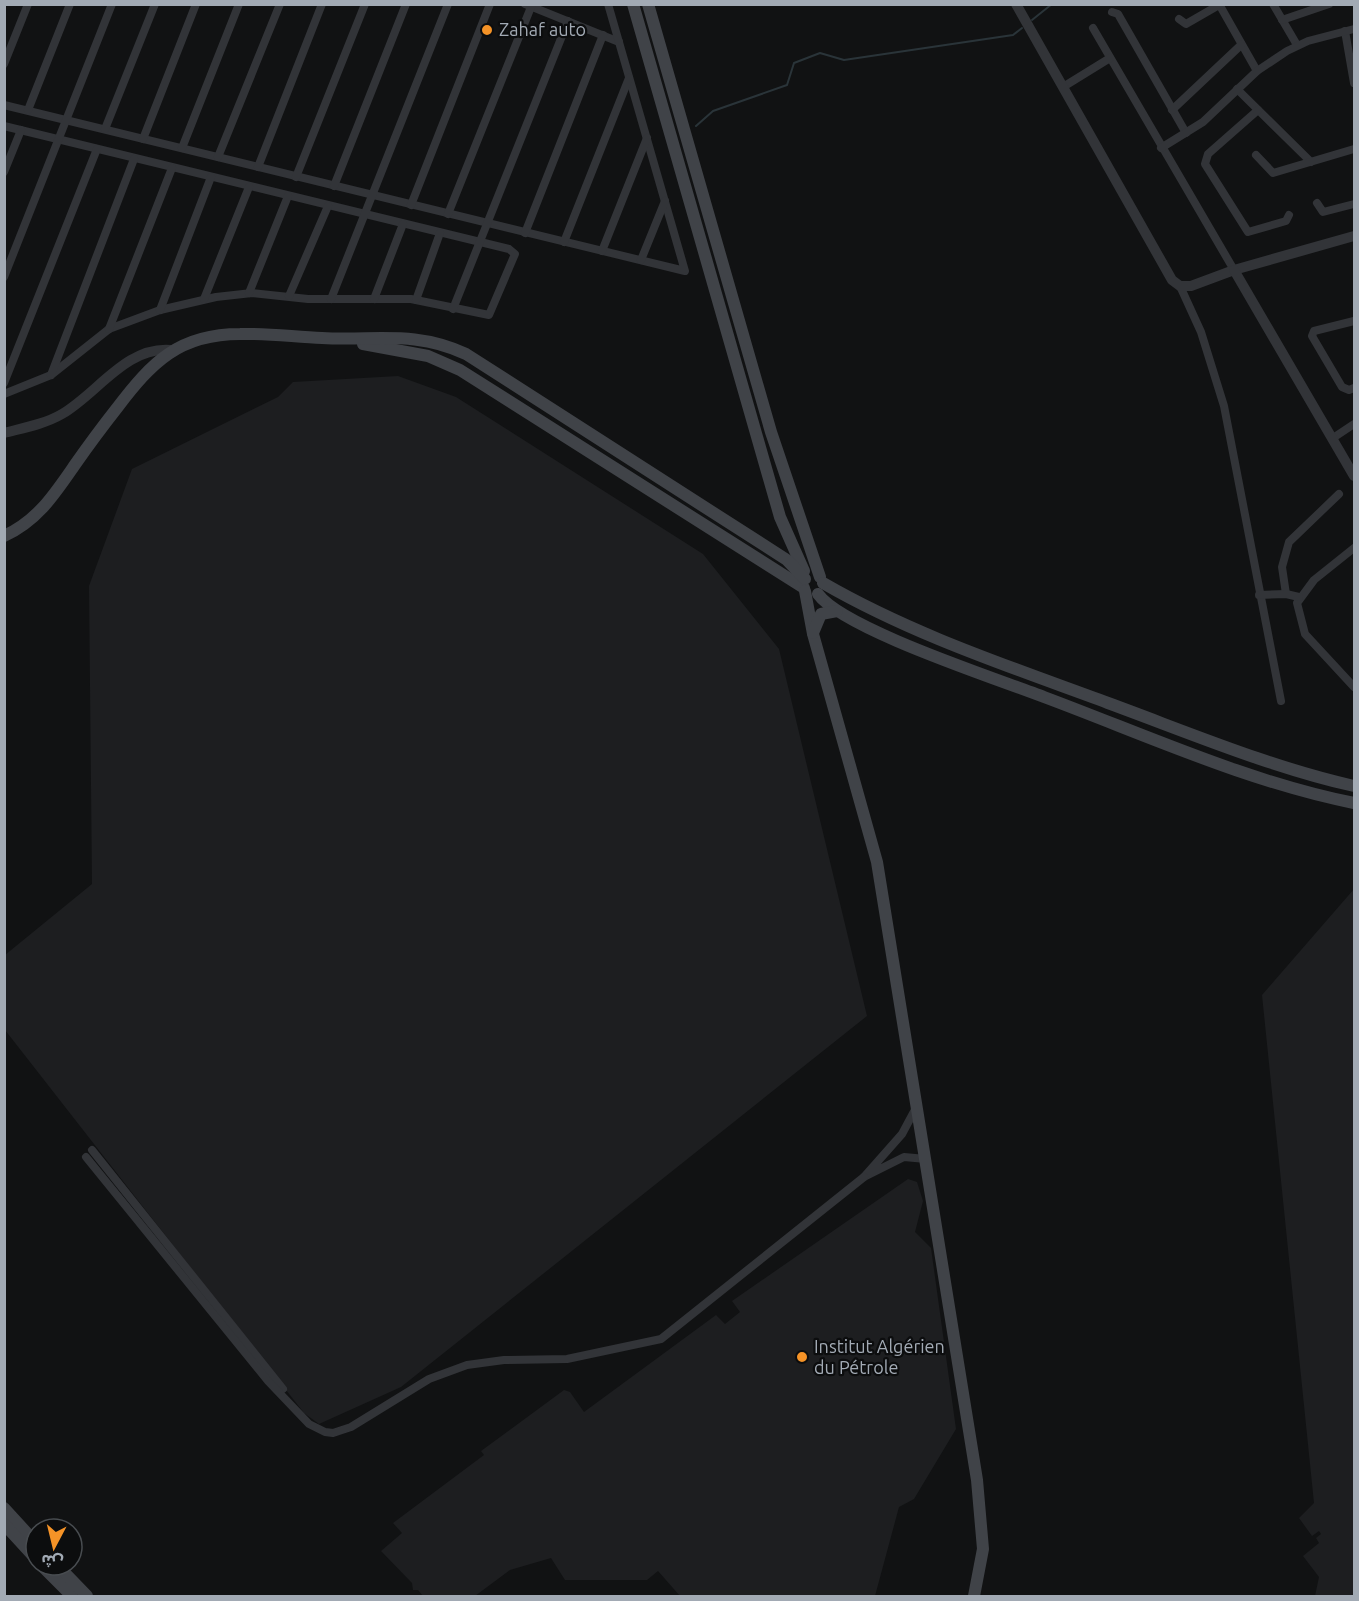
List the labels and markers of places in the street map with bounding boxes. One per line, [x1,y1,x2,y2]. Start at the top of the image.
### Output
place label: Zahaf auto [499,19,586,39]
marker: Zahaf auto [480,23,494,37]
place label: Institut Algérien du Pétrole [814,1336,945,1377]
marker: Institut Algérien du Pétrole [795,1350,809,1364]

